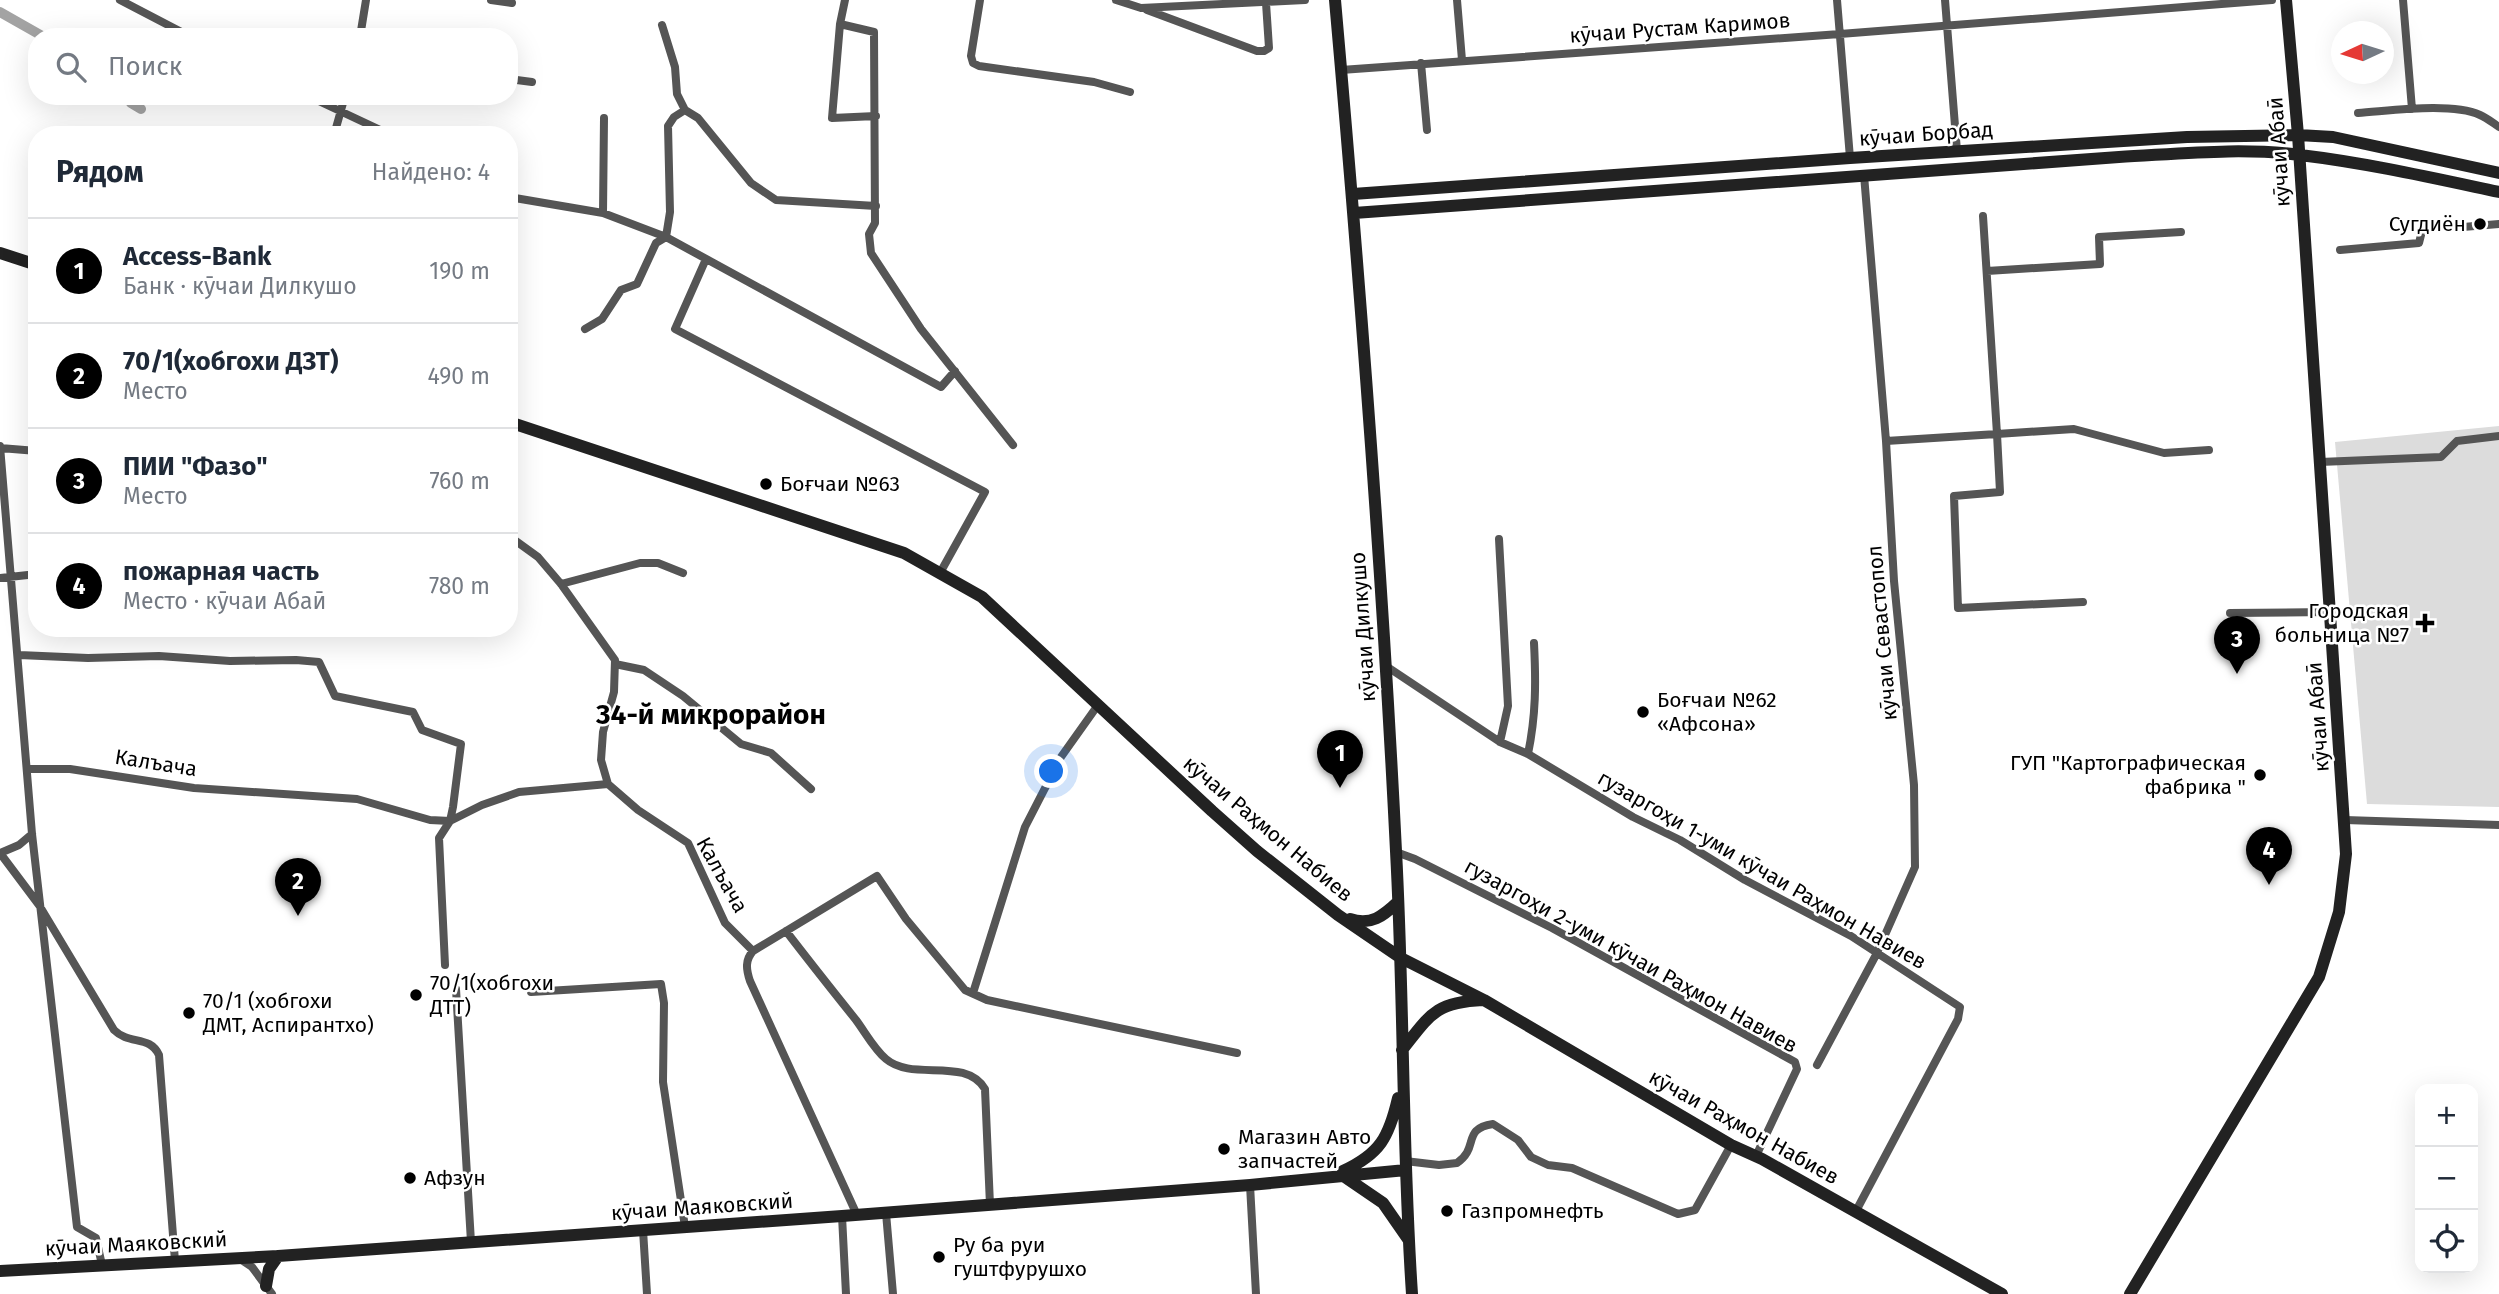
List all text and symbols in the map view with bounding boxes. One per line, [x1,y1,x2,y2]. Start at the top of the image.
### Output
street label: кӯчаи Рустам Каримов [1569,7,1791,49]
north arrow [2331,21,2394,84]
search box [28,28,518,105]
icon: search [52,48,90,86]
text: Поиск [108,51,182,82]
street label: кӯчаи Абаӣ [2262,96,2296,208]
street label: кӯчаи Борбад [1858,116,1994,152]
text: Рядом [56,154,144,190]
text: Найдено: 4 [372,158,490,186]
place label: Сугдиён [2389,211,2466,237]
marker: Сугдиён [2472,216,2488,232]
text: Access-Bank [123,241,271,272]
text: 1 [74,257,84,285]
text: 190 m [429,257,490,285]
text: Банк · кӯчаи Дилкушо [123,272,357,300]
text: 70/1(хобгохи ДЗТ) [123,346,338,377]
text: 2 [73,362,85,390]
text: 490 m [428,362,490,390]
text: Место [123,377,188,405]
text: ПИИ "Фазо" [123,451,268,482]
text: 3 [73,467,85,495]
text: 760 m [429,467,490,495]
place label: Боғчаи №63 [780,471,900,497]
marker: Боғчаи №63 [758,476,774,492]
text: Место [123,482,188,510]
street label: кӯчаи Севастопол [1861,544,1903,722]
street label: кӯчаи Дилкушо [1345,551,1381,703]
text: пожарная часть [123,556,319,587]
text: 4 [73,572,86,600]
text: 780 m [429,572,490,600]
text: Место · кӯчаи Абаӣ [123,587,326,615]
place label: Городская больница №7 [2275,598,2409,648]
marker: Городская больница №7 [2415,613,2435,633]
pin: 3 [2214,616,2260,674]
street label: кӯчаи Абаӣ [2301,661,2335,773]
place label: Боғчаи №62 «Афсона» [1657,687,1777,737]
district label: 34-й микрорайон [595,698,826,731]
marker: Боғчаи №62 «Афсона» [1635,704,1651,720]
pin: 1 [1317,730,1363,788]
street label: Калъача [113,744,199,782]
street label: кӯчаи Раҳмон Набиев [1178,750,1358,908]
place label: ГУП "Картографическая фабрика " [2010,750,2246,800]
your location [1034,754,1068,788]
street label: гузаргоҳи 1-уми кӯчаи Раҳмон Навиев [1593,765,1931,975]
marker: ГУП "Картографическая фабрика " [2252,767,2268,783]
pin: 4 [2246,827,2292,885]
street label: Калъача [691,832,753,918]
street label: гузаргоҳи 2-уми кӯчаи Раҳмон Навиев [1460,853,1802,1059]
pin: 2 [275,858,321,916]
place label: 70/1(хобгохи ДТТ) [429,970,554,1020]
marker: 70/1(хобгохи ДТТ) [408,987,424,1003]
place label: 70/1 (хобгохи ДМТ, Аспирантхо) [202,988,374,1038]
marker: 70/1 (хобгохи ДМТ, Аспирантхо) [181,1005,197,1021]
street label: кӯчаи Раҳмон Набиев [1644,1064,1844,1190]
map controls [2415,1084,2478,1273]
button: + [2415,1084,2478,1147]
place label: Магазин Авто запчастей [1238,1124,1371,1174]
marker: Магазин Авто запчастей [1216,1141,1232,1157]
button: − [2415,1147,2478,1210]
place label: Афзун [424,1165,486,1191]
marker: Афзун [402,1170,418,1186]
street label: кӯчаи Маяковский [610,1188,794,1226]
place label: Газпромнефть [1461,1198,1604,1224]
marker: Газпромнефть [1439,1203,1455,1219]
button: locate [2415,1210,2478,1273]
street label: кӯчаи Маяковский [44,1226,228,1262]
place label: Ру ба руи гуштфурушхо [953,1232,1087,1282]
marker: Ру ба руи гуштфурушхо [931,1249,947,1265]

